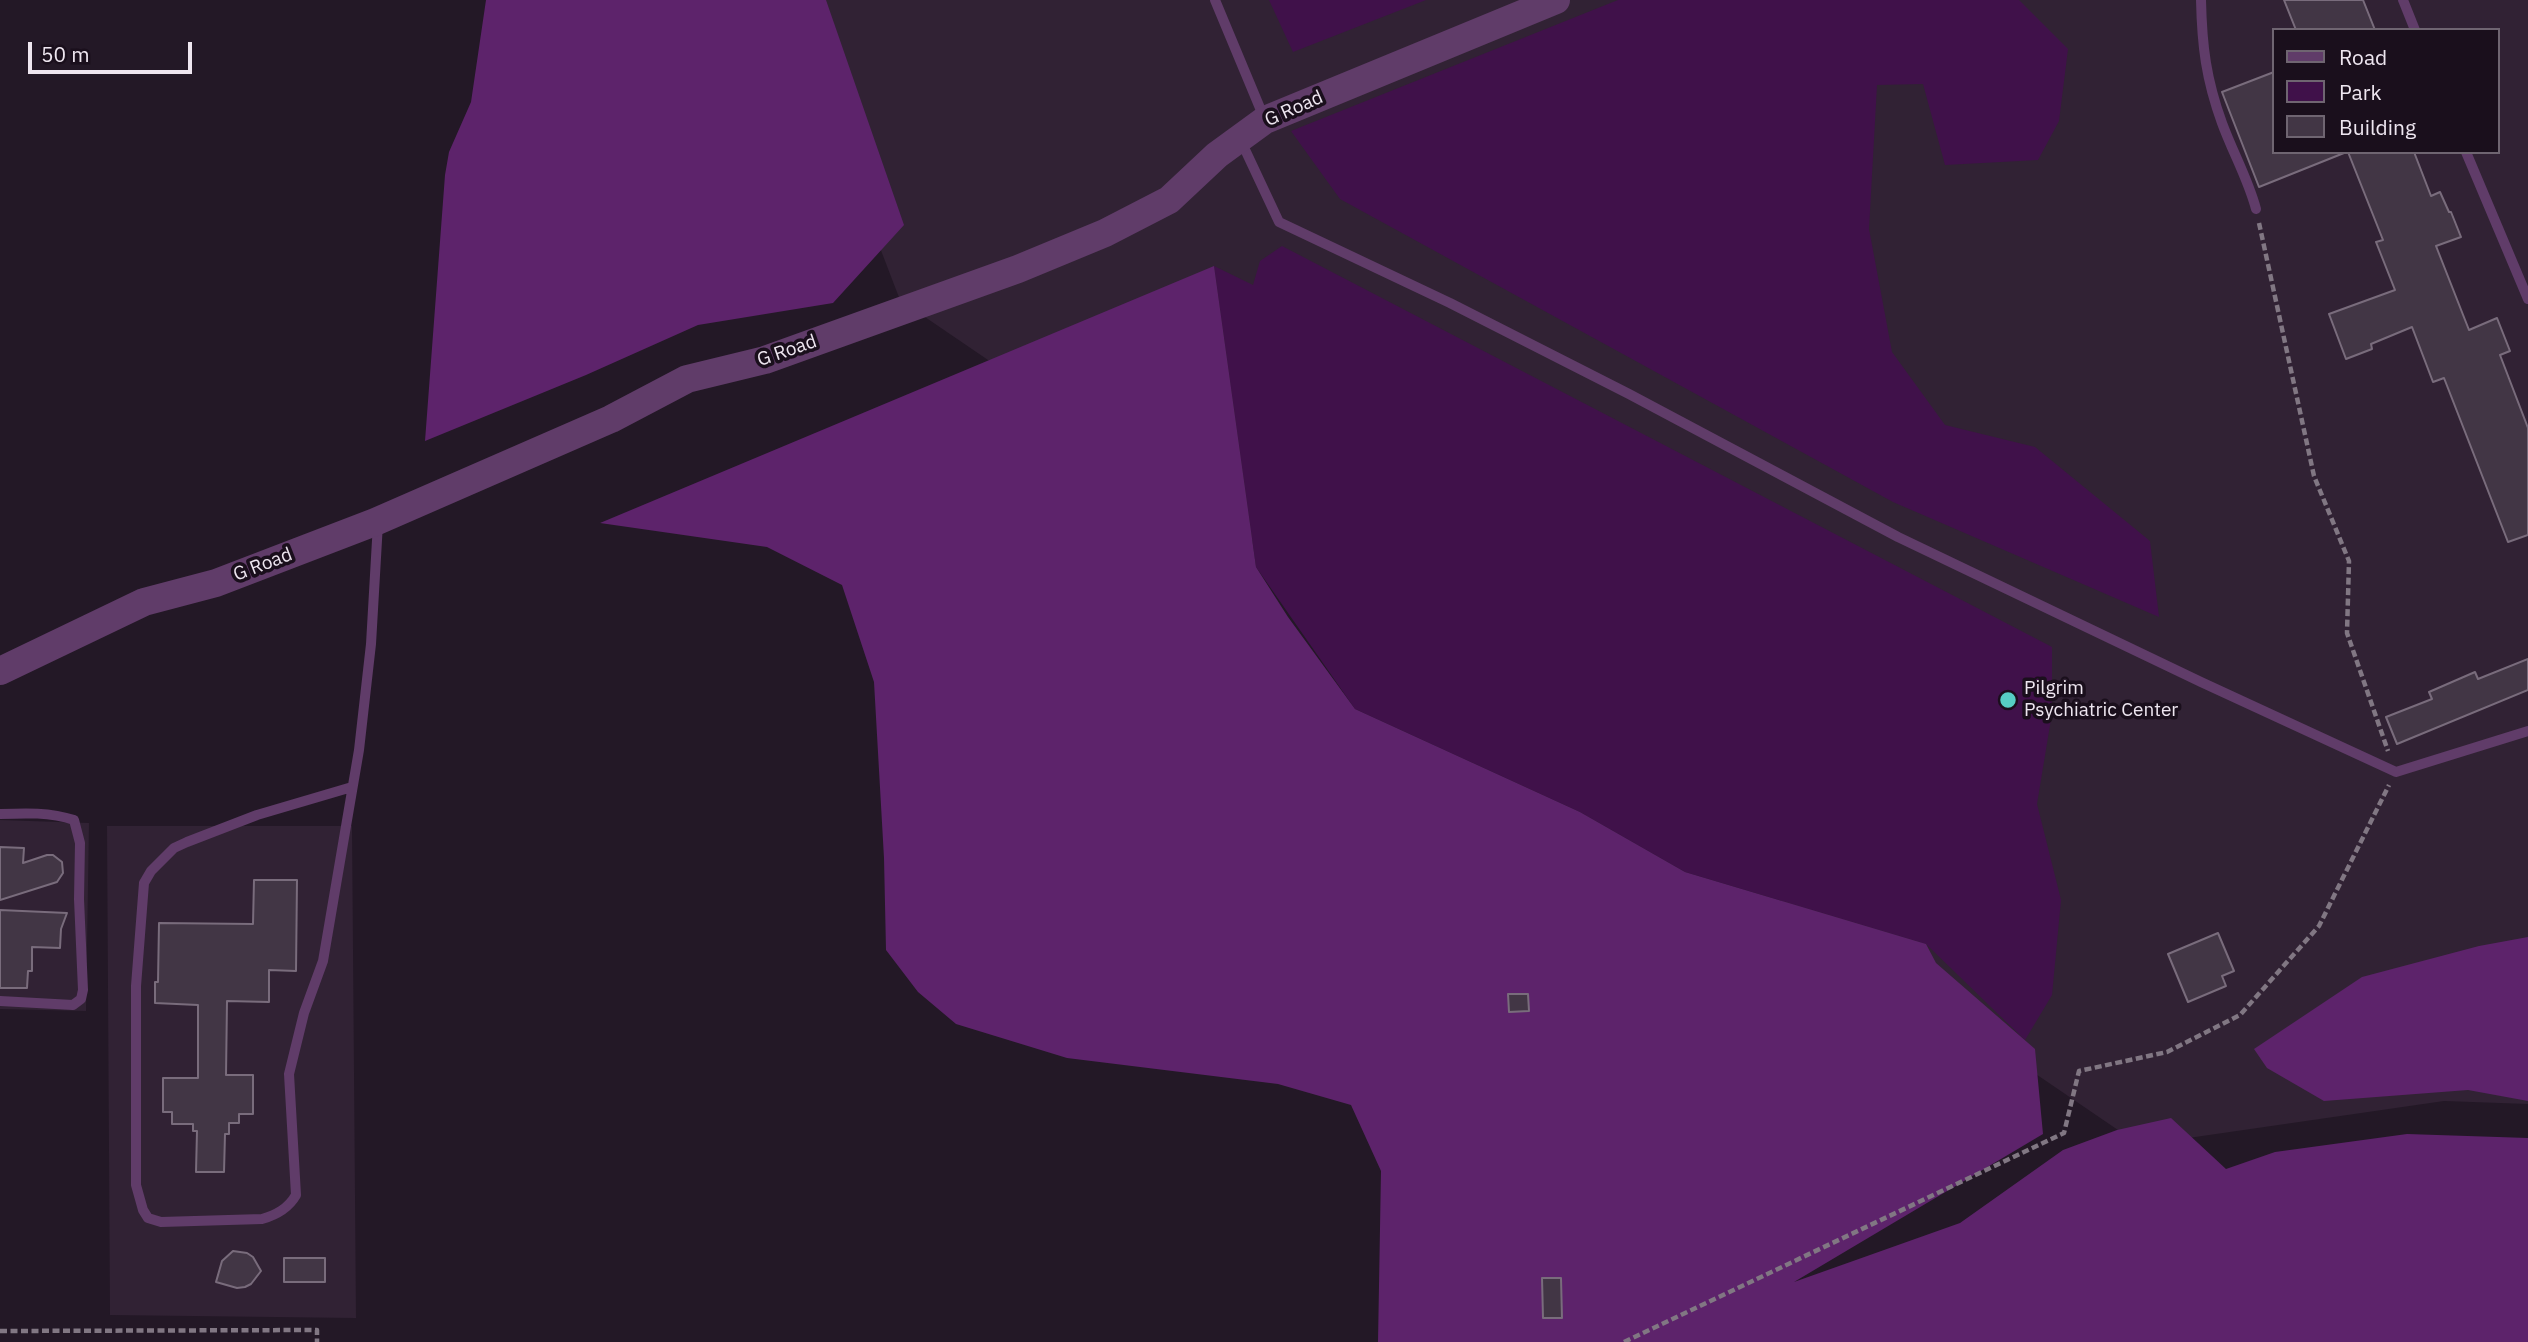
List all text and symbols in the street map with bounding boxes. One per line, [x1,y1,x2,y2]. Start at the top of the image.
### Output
scale bar [32,28,196,72]
legend [2272,28,2500,154]
text: 50 m [41,40,90,68]
text: Road [2339,43,2387,71]
text: Park [2339,78,2382,106]
street label: G Road [1261,86,1327,132]
text: Building [2339,113,2416,141]
street label: G Road [754,330,820,372]
street label: G Road [230,543,296,587]
place label: Pilgrim Psychiatric Center [2024,678,2178,722]
marker: Pilgrim Psychiatric Center [1998,690,2018,710]

